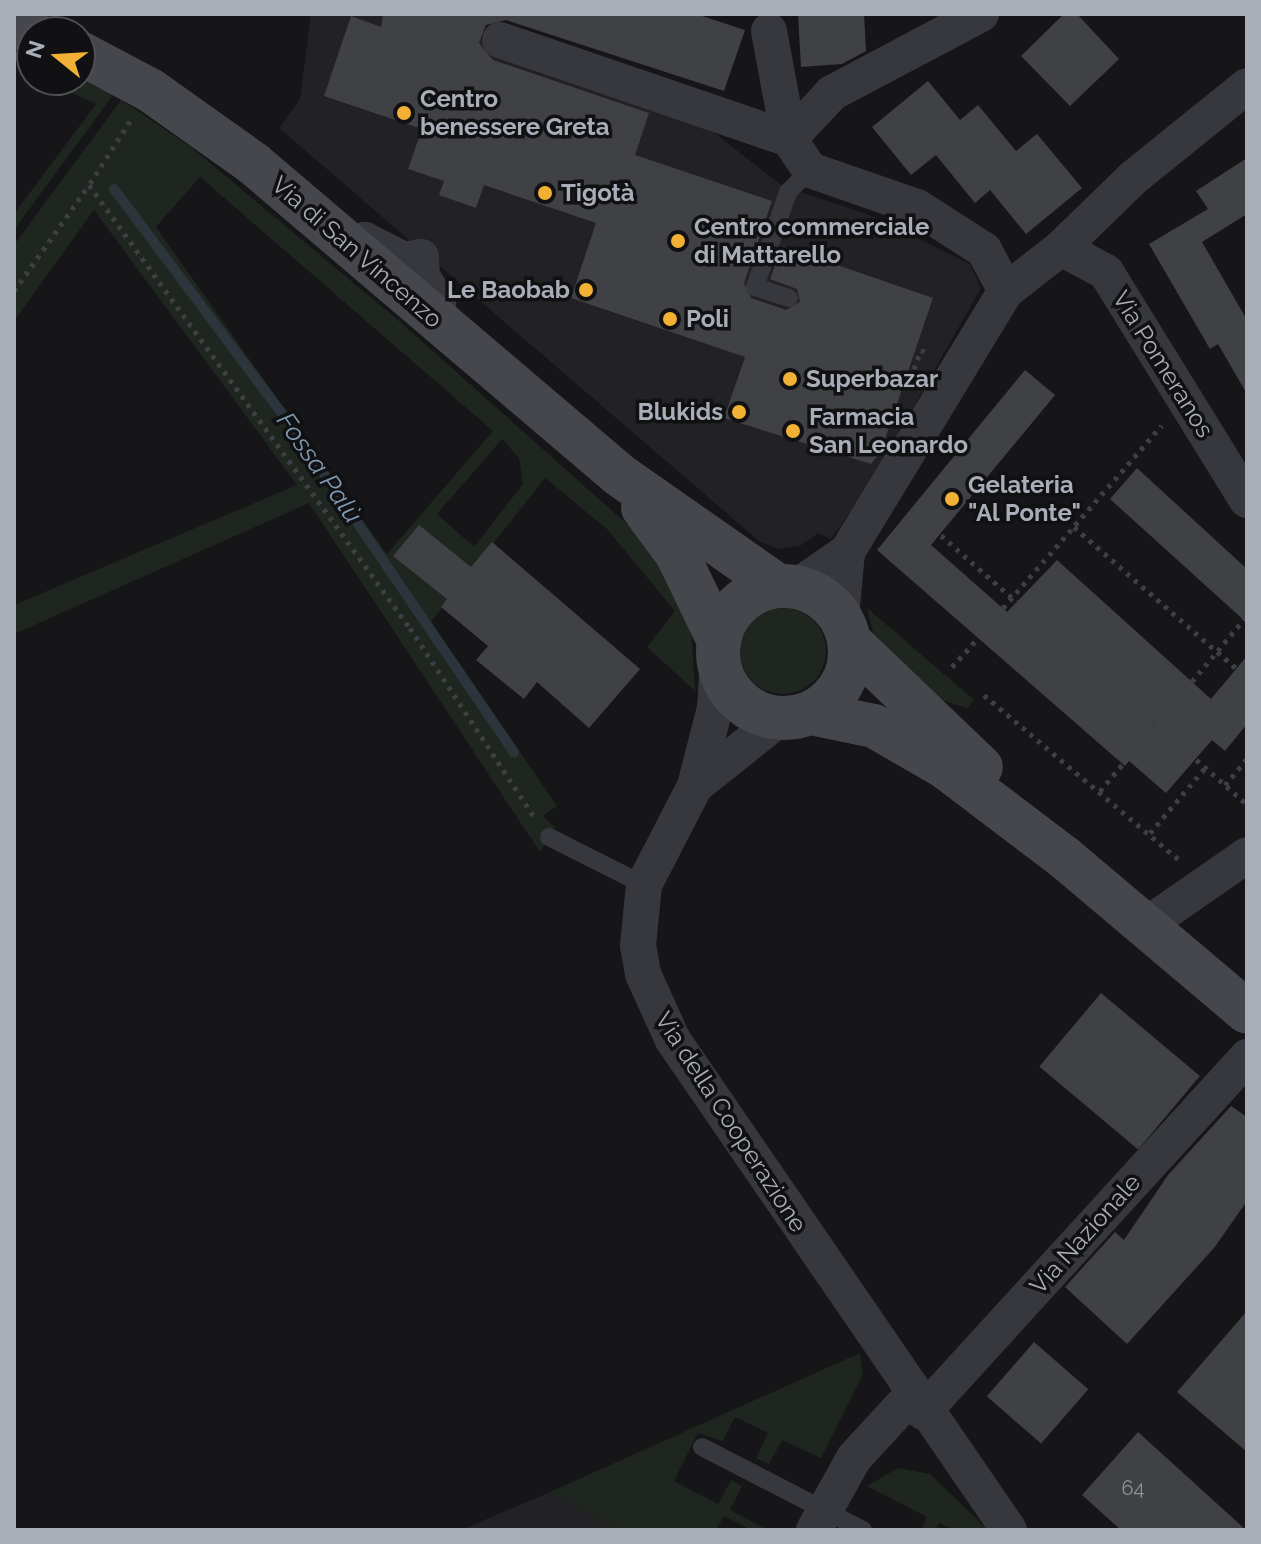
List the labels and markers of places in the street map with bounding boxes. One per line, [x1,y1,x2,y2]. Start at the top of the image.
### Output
place label: Centro benessere Greta [420,85,610,141]
marker: Centro benessere Greta [395,104,413,122]
place label: Tigotà [561,179,635,207]
marker: Tigotà [536,184,554,202]
place label: Centro commerciale di Mattarello [694,213,929,269]
marker: Centro commerciale di Mattarello [669,232,687,250]
place label: Le Baobab [447,276,570,304]
marker: Le Baobab [577,281,595,299]
place label: Poli [686,305,729,333]
marker: Poli [661,310,679,328]
place label: Superbazar [806,365,938,393]
marker: Superbazar [781,370,799,388]
place label: Blukids [637,398,723,426]
marker: Blukids [730,403,748,421]
place label: Farmacia San Leonardo [809,403,968,459]
marker: Farmacia San Leonardo [784,422,802,440]
place label: Gelateria "Al Ponte" [968,471,1082,527]
marker: Gelateria "Al Ponte" [943,490,961,508]

